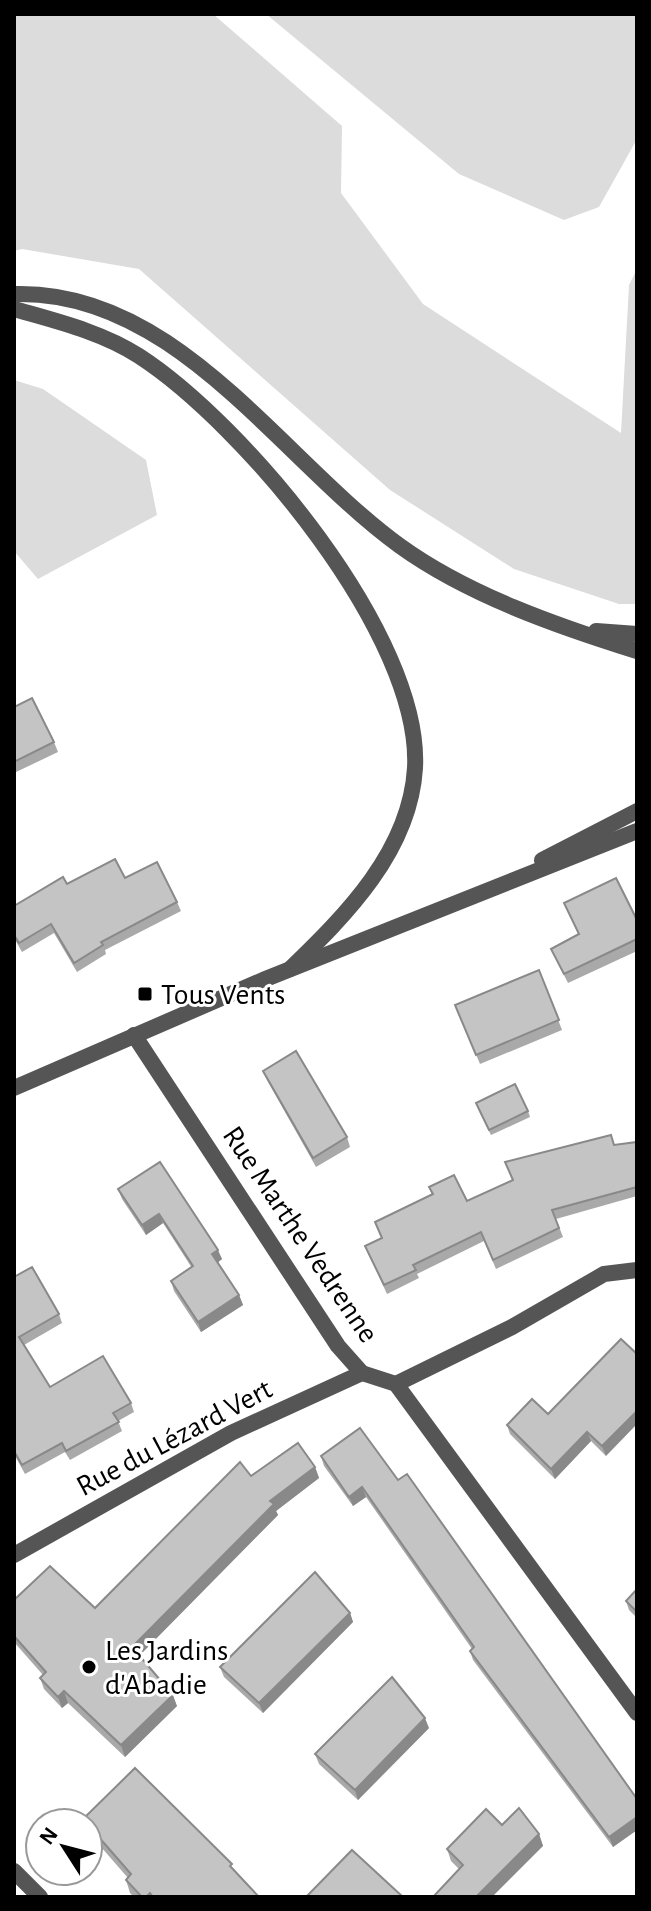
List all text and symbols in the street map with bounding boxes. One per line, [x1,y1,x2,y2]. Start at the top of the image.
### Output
place label: Tous Vents [161,980,285,1010]
marker: Tous Vents [136,985,154,1003]
street label: Rue Marthe Vedrenne [217,1121,384,1348]
street label: Rue du Lézard Vert [72,1374,277,1502]
place label: Les Jardins d'Abadie [105,1636,228,1700]
marker: Les Jardins d'Abadie [80,1658,98,1676]
north arrow [24,1807,104,1887]
text: N [35,1823,62,1848]

